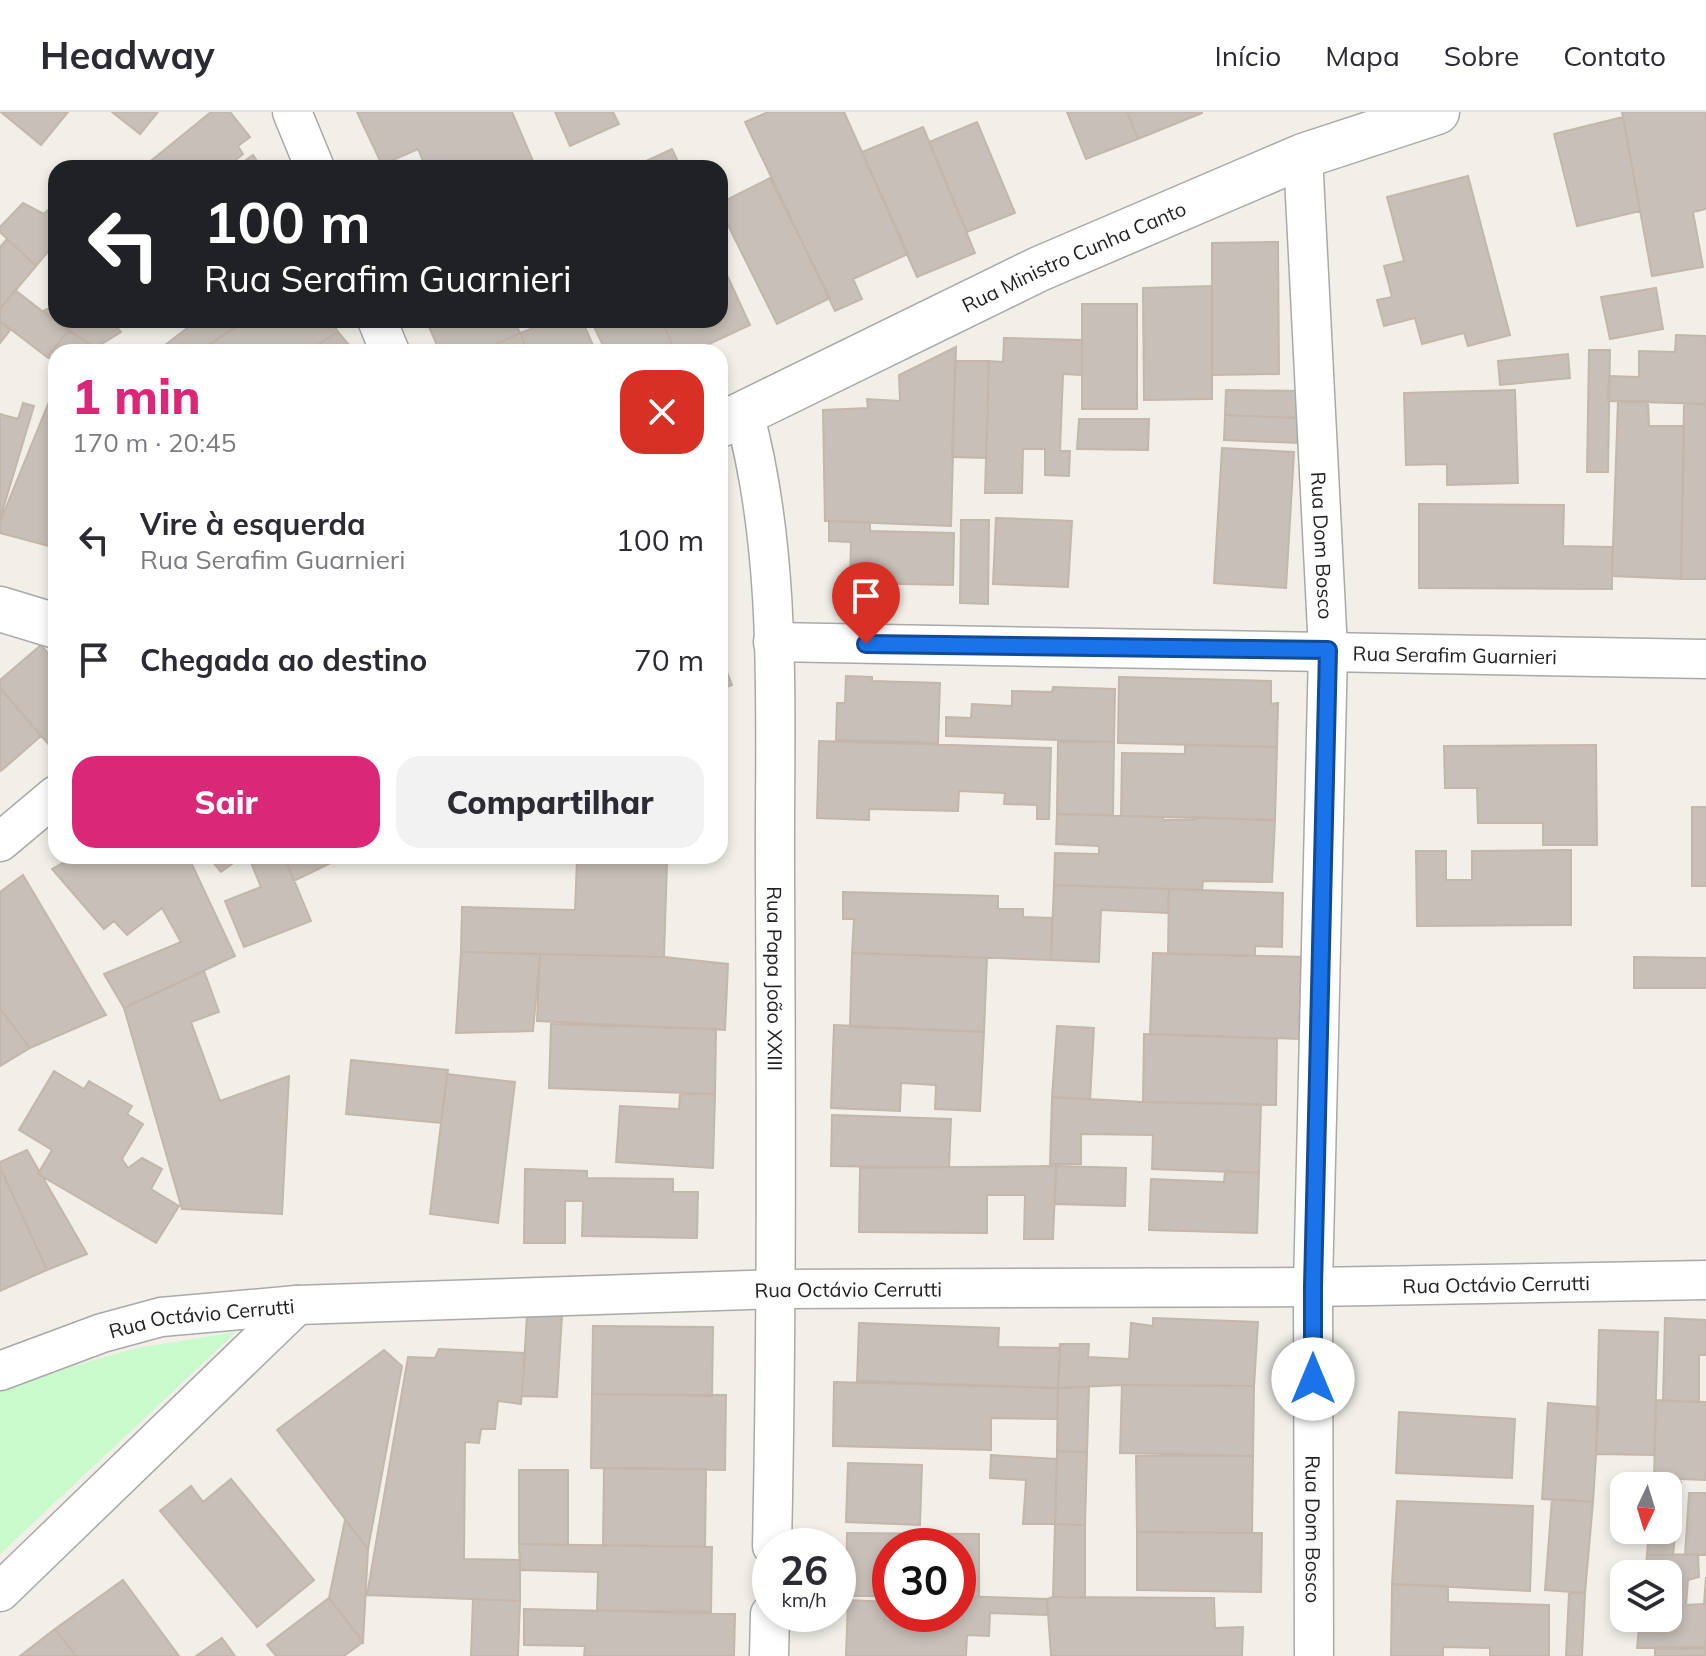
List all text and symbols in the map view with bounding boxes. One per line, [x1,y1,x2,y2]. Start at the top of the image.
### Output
text: Headway [40,31,215,79]
text: Início [1214,38,1281,73]
text: Mapa [1325,38,1400,73]
text: Sobre [1444,38,1519,73]
text: Contato [1563,38,1666,73]
text: 100 m [204,187,371,257]
icon: left [72,192,176,296]
street label: Rua Ministro Cunha Canto [958,195,1189,317]
text: Rua Serafim Guarnieri [204,256,572,301]
text: 1 min [72,366,201,426]
button: close [620,370,704,454]
text: 170 m · 20:45 [72,426,236,459]
street label: Rua Dom Bosco [1306,471,1339,620]
text: Vire à esquerda [140,505,366,543]
icon: left [72,518,116,562]
text: 100 m [616,521,704,559]
text: Rua Serafim Guarnieri [140,543,405,576]
pin [832,562,900,644]
icon: arrive [844,574,888,618]
icon: arrive [72,638,116,682]
street label: Rua Serafim Guarnieri [1353,640,1557,669]
text: Chegada ao destino [140,641,427,679]
text: 70 m [634,641,704,679]
button: Sair [72,756,380,848]
button: Compartilhar [396,756,704,848]
street label: Rua Papa João XXIII [763,886,788,1071]
street label: Rua Octávio Cerrutti [1402,1270,1590,1298]
street label: Rua Octávio Cerrutti [754,1276,942,1302]
street label: Rua Octávio Cerrutti [106,1293,295,1343]
position arrow [1271,1337,1355,1421]
street label: Rua Dom Bosco [1301,1455,1326,1603]
north arrow [1610,1472,1682,1544]
map controls [1610,1472,1682,1632]
speed limit sign: 30 [872,1528,976,1632]
text: 26 [780,1545,828,1595]
button: layers [1610,1560,1682,1632]
text: km/h [781,1587,827,1612]

